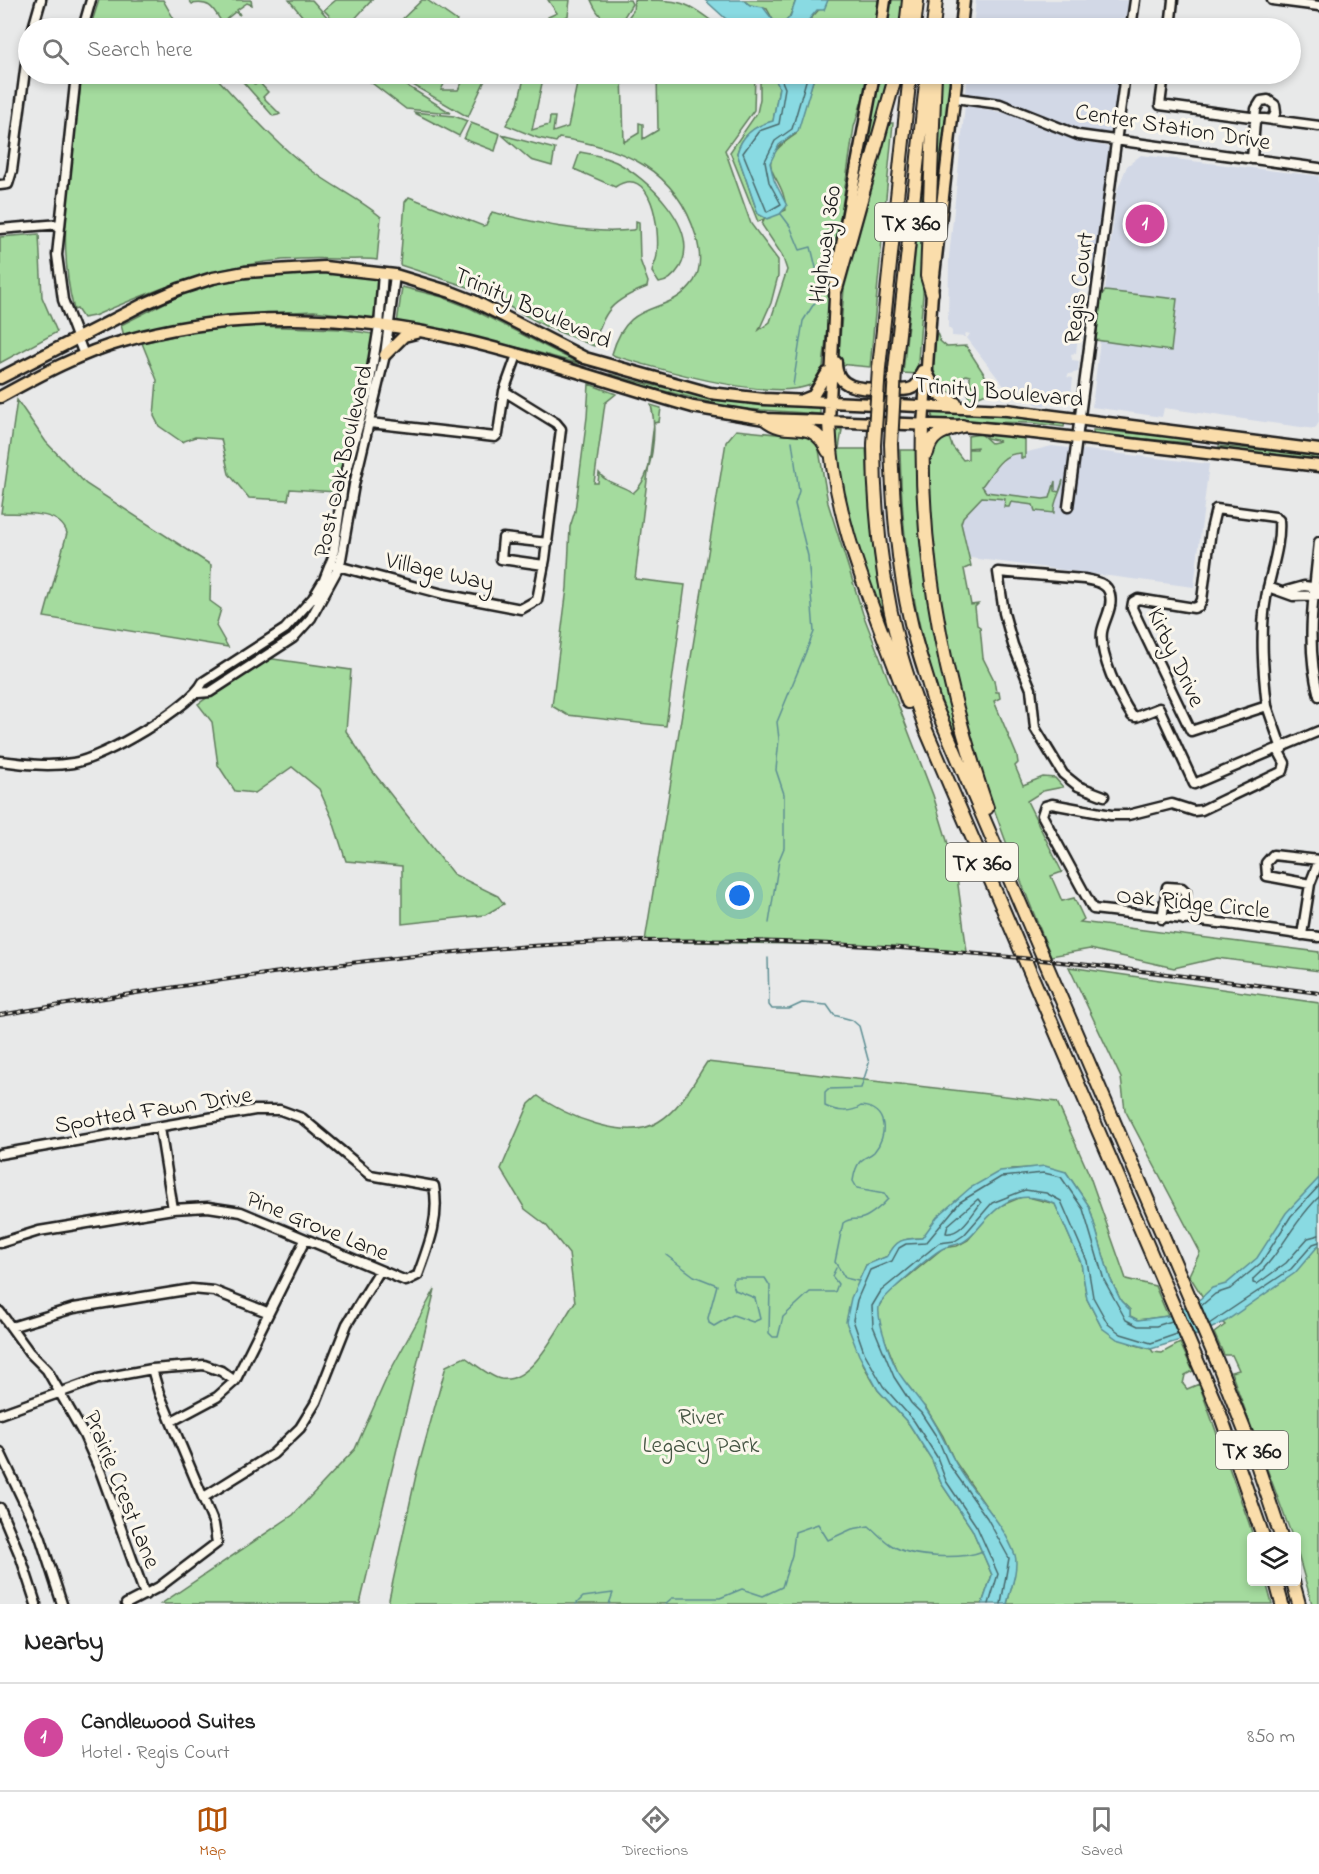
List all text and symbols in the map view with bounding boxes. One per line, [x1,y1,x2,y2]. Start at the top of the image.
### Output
search box [18,18,1301,84]
icon: search [39,35,72,68]
text: Search here [87,35,192,67]
street label: Center Station Drive [1072,96,1273,161]
street label: Highway 360 [801,183,853,306]
pin: 1 [1126,202,1164,246]
road number: TX 360 [875,203,947,241]
street label: Regis Court [1056,230,1105,346]
street label: Trinity Boulevard [447,259,617,361]
street label: Post Oak Boulevard [305,361,384,561]
street label: Trinity Boulevard [913,369,1085,419]
street label: Village Way [381,544,497,604]
street label: Kirby Drive [1136,603,1213,714]
road number: TX 360 [946,843,1018,881]
street label: Oak Ridge Circle [1114,879,1272,930]
your location [725,881,754,910]
street label: Spotted Fawn Drive [52,1079,255,1144]
street label: Pine Grove Lane [240,1183,394,1272]
park label: River Legacy Park [643,1401,760,1465]
street label: Prairie Crest Lane [73,1406,168,1574]
road number: TX 360 [1216,1431,1288,1469]
map controls [1247,1532,1301,1586]
button: layers [1247,1532,1301,1586]
text: Nearby [24,1624,103,1662]
text: Candlewood Suites [81,1707,256,1739]
text: 1 [40,1723,47,1752]
text: 850 m [1247,1723,1295,1752]
text: Hotel · Regis Court [81,1739,230,1768]
tab: Map [196,1803,229,1863]
tab: Directions [622,1803,688,1863]
tab: Saved [1081,1803,1123,1863]

